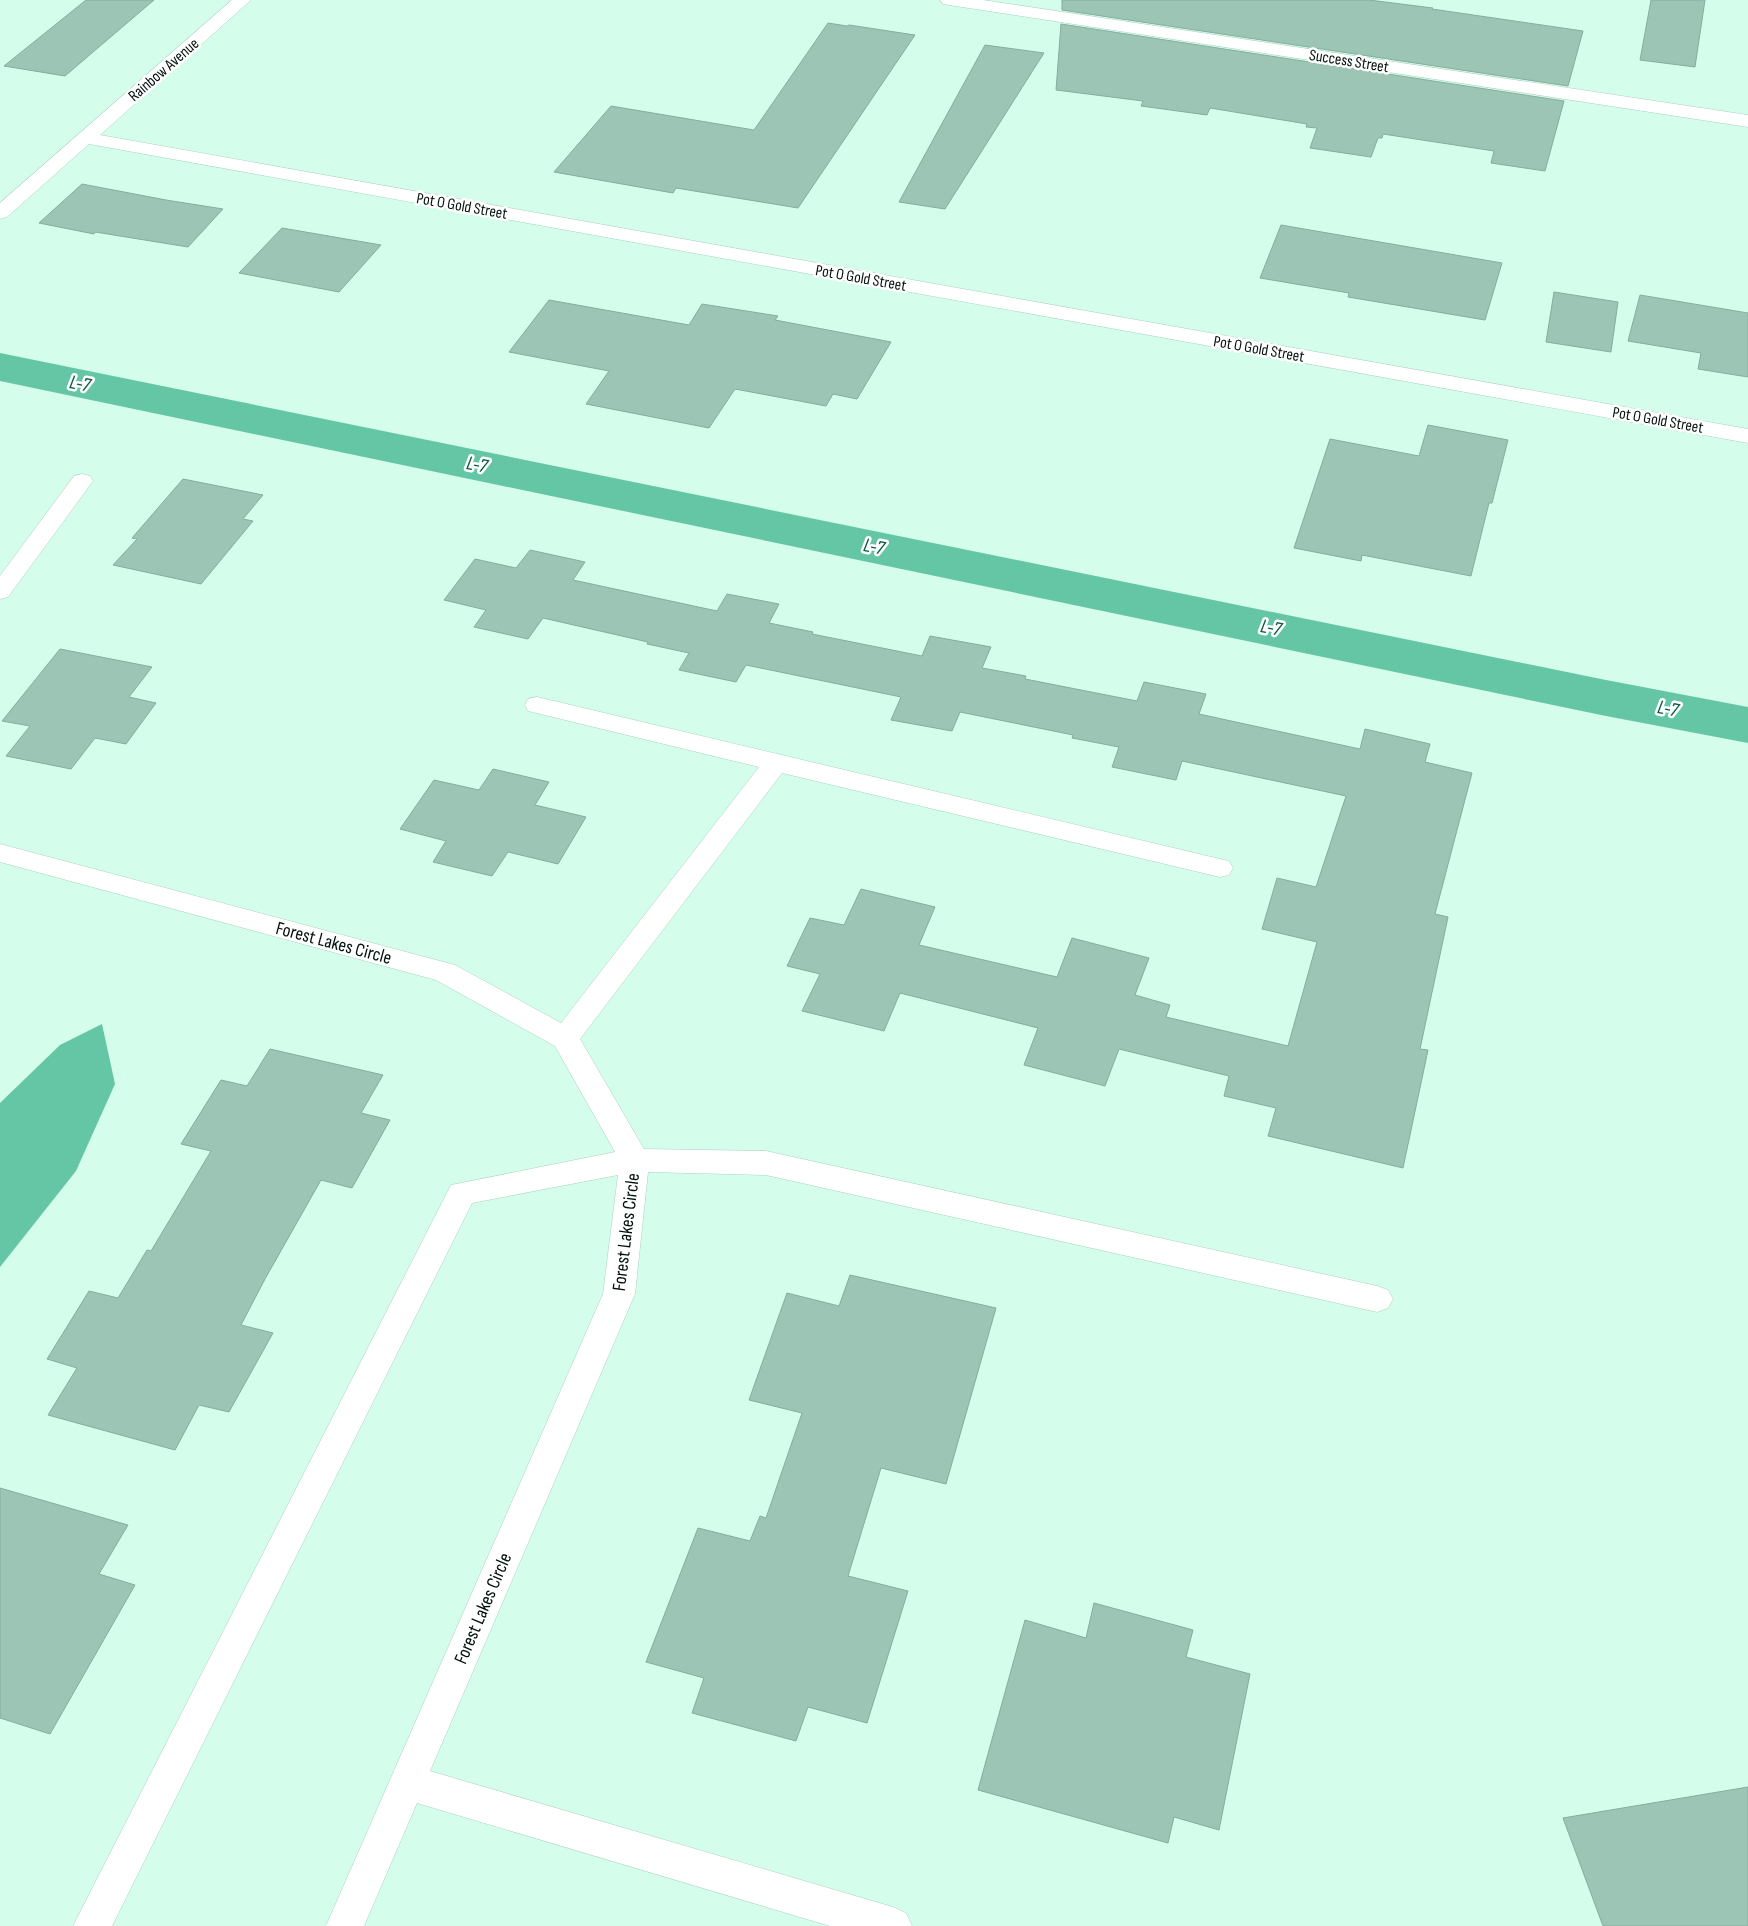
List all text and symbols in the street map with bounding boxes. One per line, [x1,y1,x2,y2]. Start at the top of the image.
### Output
street label: Rainbow Avenue [125,34,203,106]
street label: Success Street [1308,46,1390,77]
street label: Pot O Gold Street [415,189,509,224]
street label: Pot O Gold Street [814,261,908,296]
street label: Pot O Gold Street [1212,332,1306,367]
water label: L-7 [67,370,94,398]
street label: Pot O Gold Street [1611,403,1705,438]
water label: L-7 [464,451,491,479]
water label: L-7 [861,533,888,561]
water label: L-7 [1258,614,1285,642]
water label: L-7 [1655,695,1682,723]
street label: Forest Lakes Circle [273,917,394,970]
street label: Forest Lakes Circle [608,1172,645,1292]
street label: Forest Lakes Circle [450,1549,517,1668]

